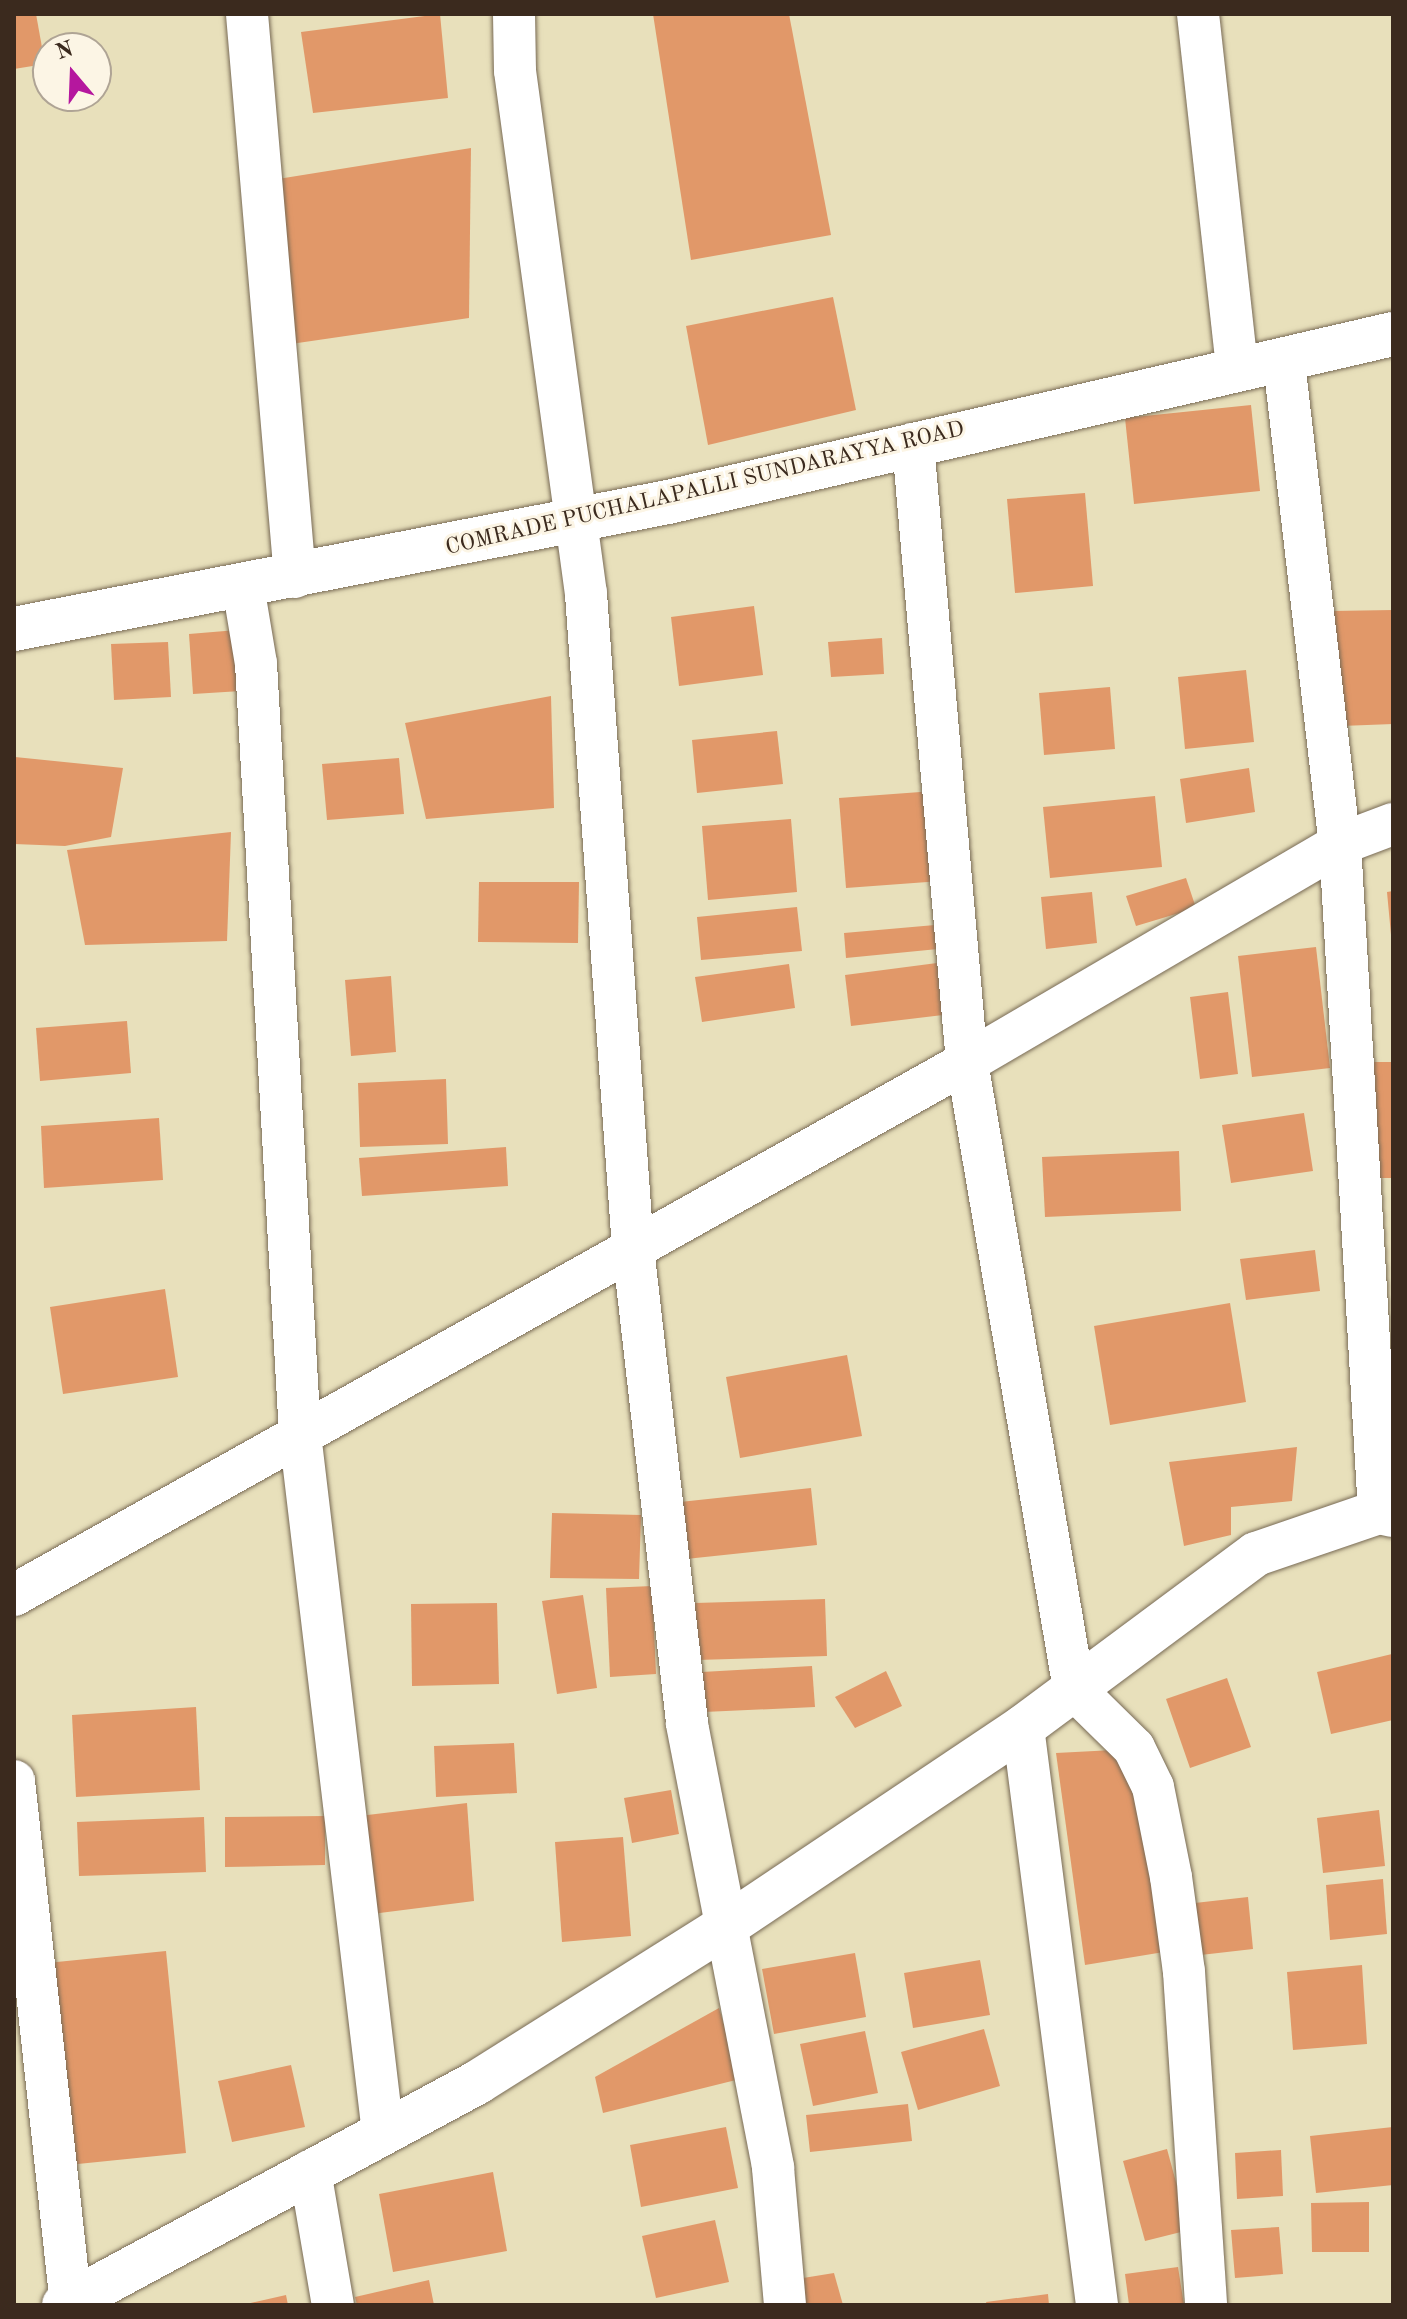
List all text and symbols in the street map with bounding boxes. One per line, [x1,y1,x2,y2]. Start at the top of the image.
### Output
north arrow [32,32,112,112]
text: N [53,38,76,64]
street label: COMRADE PUCHALAPALLI SUNDARAYYA ROAD [443,416,967,562]

